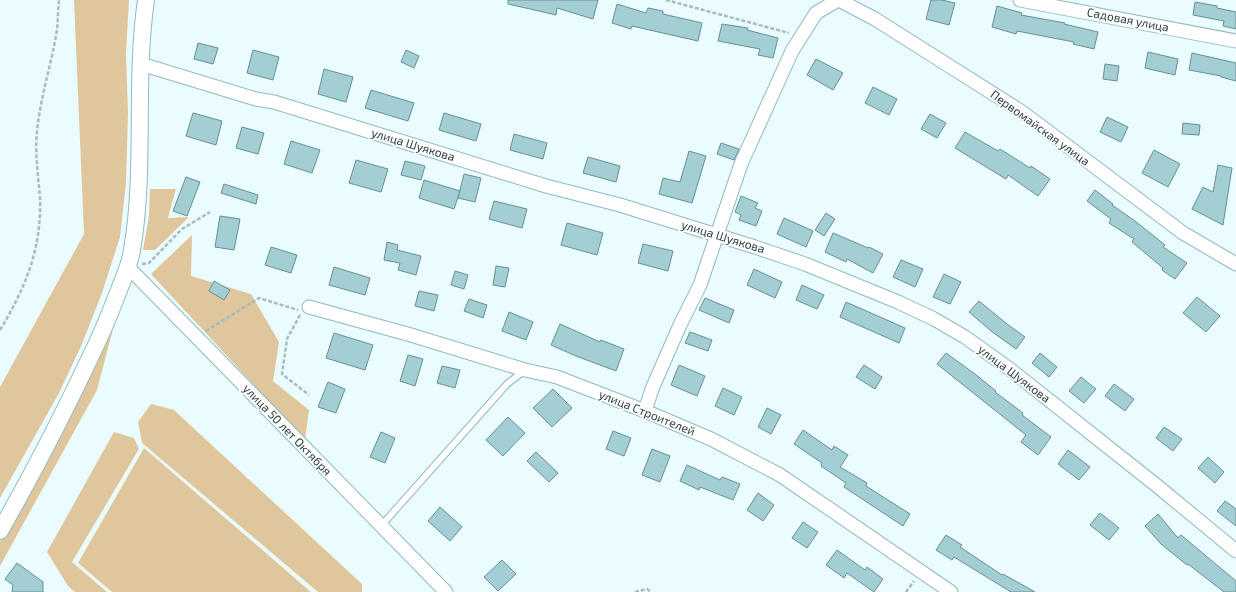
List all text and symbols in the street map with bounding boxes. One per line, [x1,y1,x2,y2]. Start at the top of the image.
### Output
street label: Садовая улица [1086,4,1170,35]
street label: Первомайская улица [988,86,1093,169]
street label: улица Шуякова [370,125,457,164]
street label: улица Шуякова [680,217,767,256]
street label: улица Шуякова [975,342,1053,406]
street label: улица 50 лет Октября [240,381,335,479]
street label: улица Строителей [597,386,697,439]

